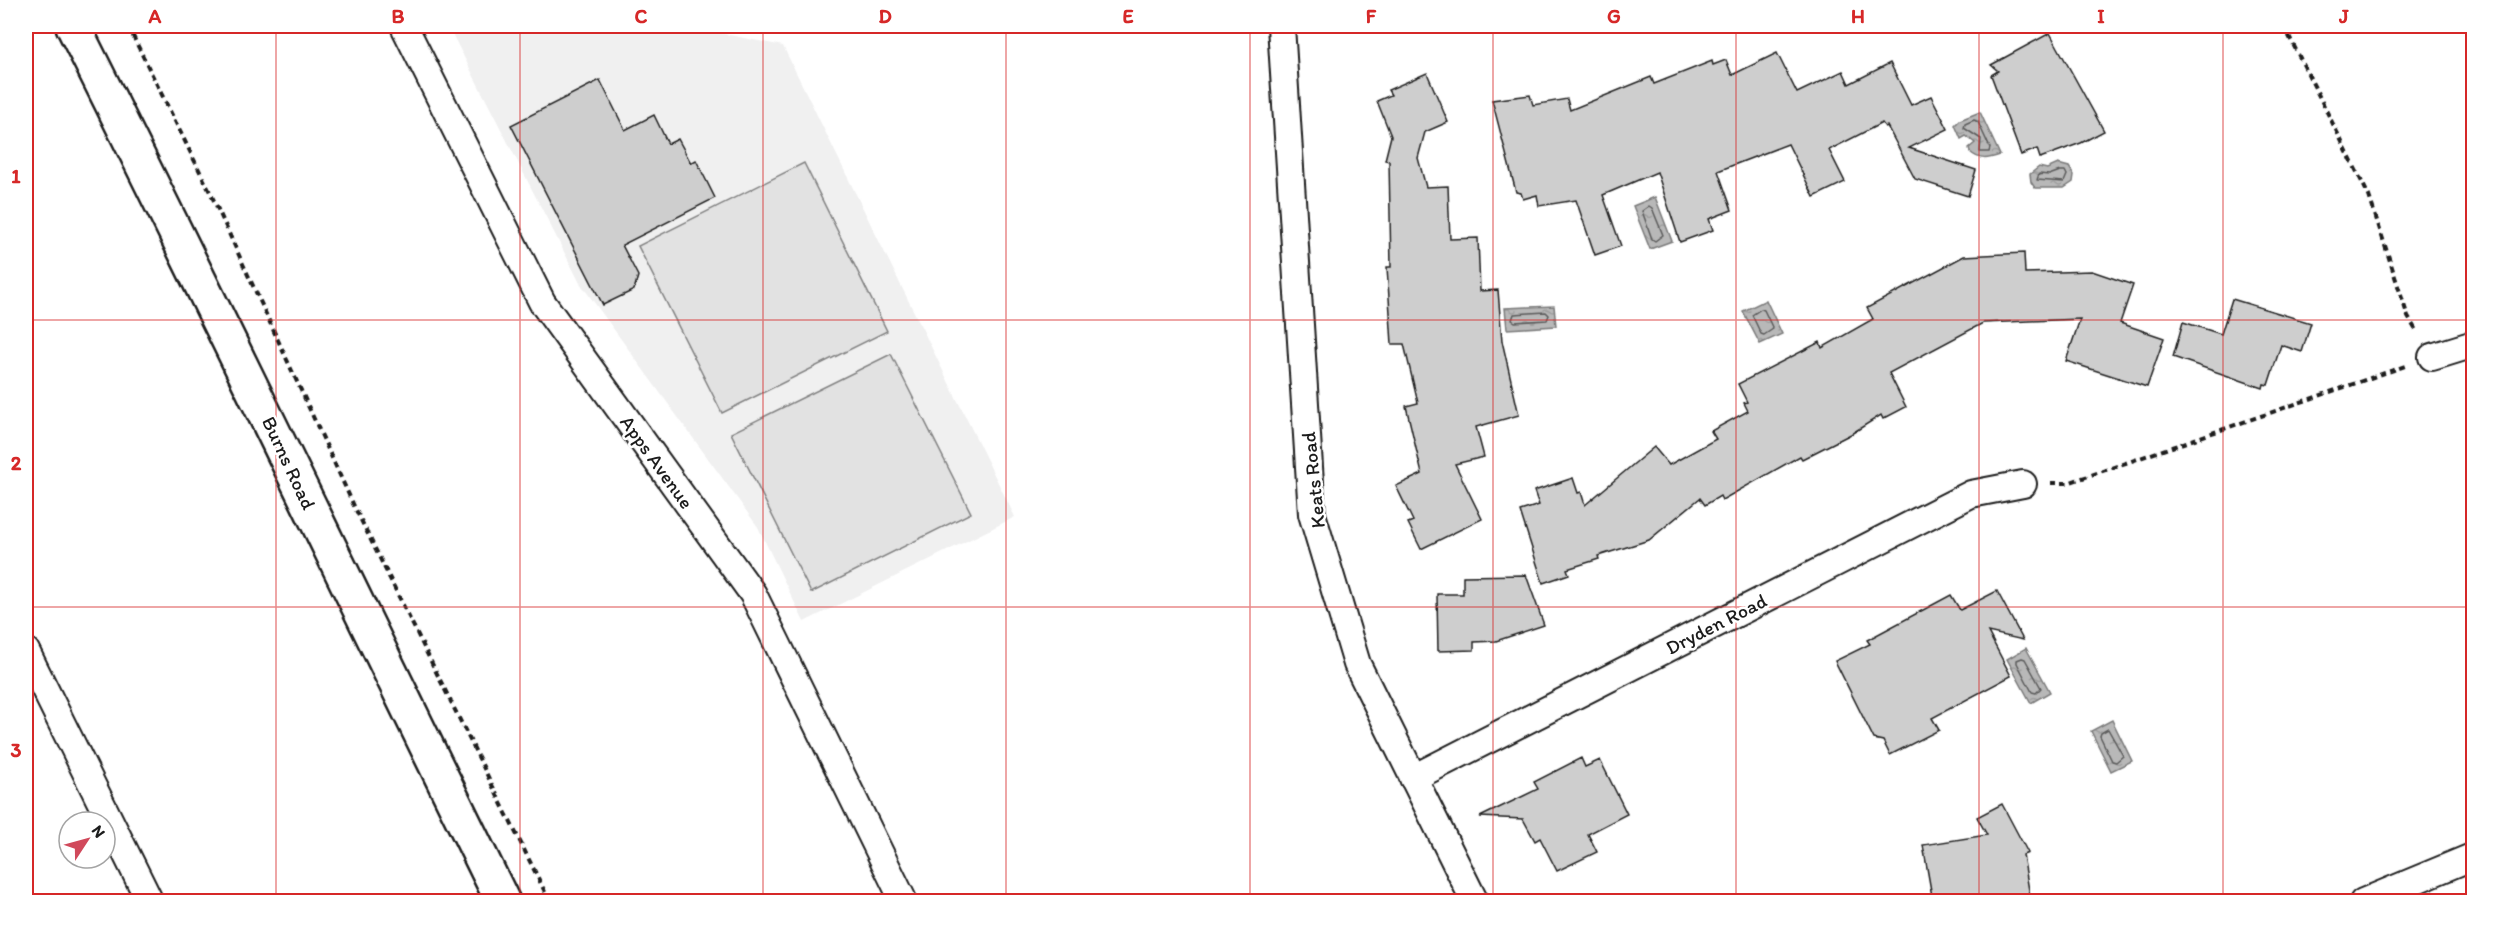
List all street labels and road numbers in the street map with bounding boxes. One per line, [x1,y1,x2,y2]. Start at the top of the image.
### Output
street label: Apps Avenue [615,411,699,513]
street label: Burns Road [257,413,321,513]
street label: Keats Road [1296,430,1330,529]
street label: Dryden Road [1661,588,1771,660]

